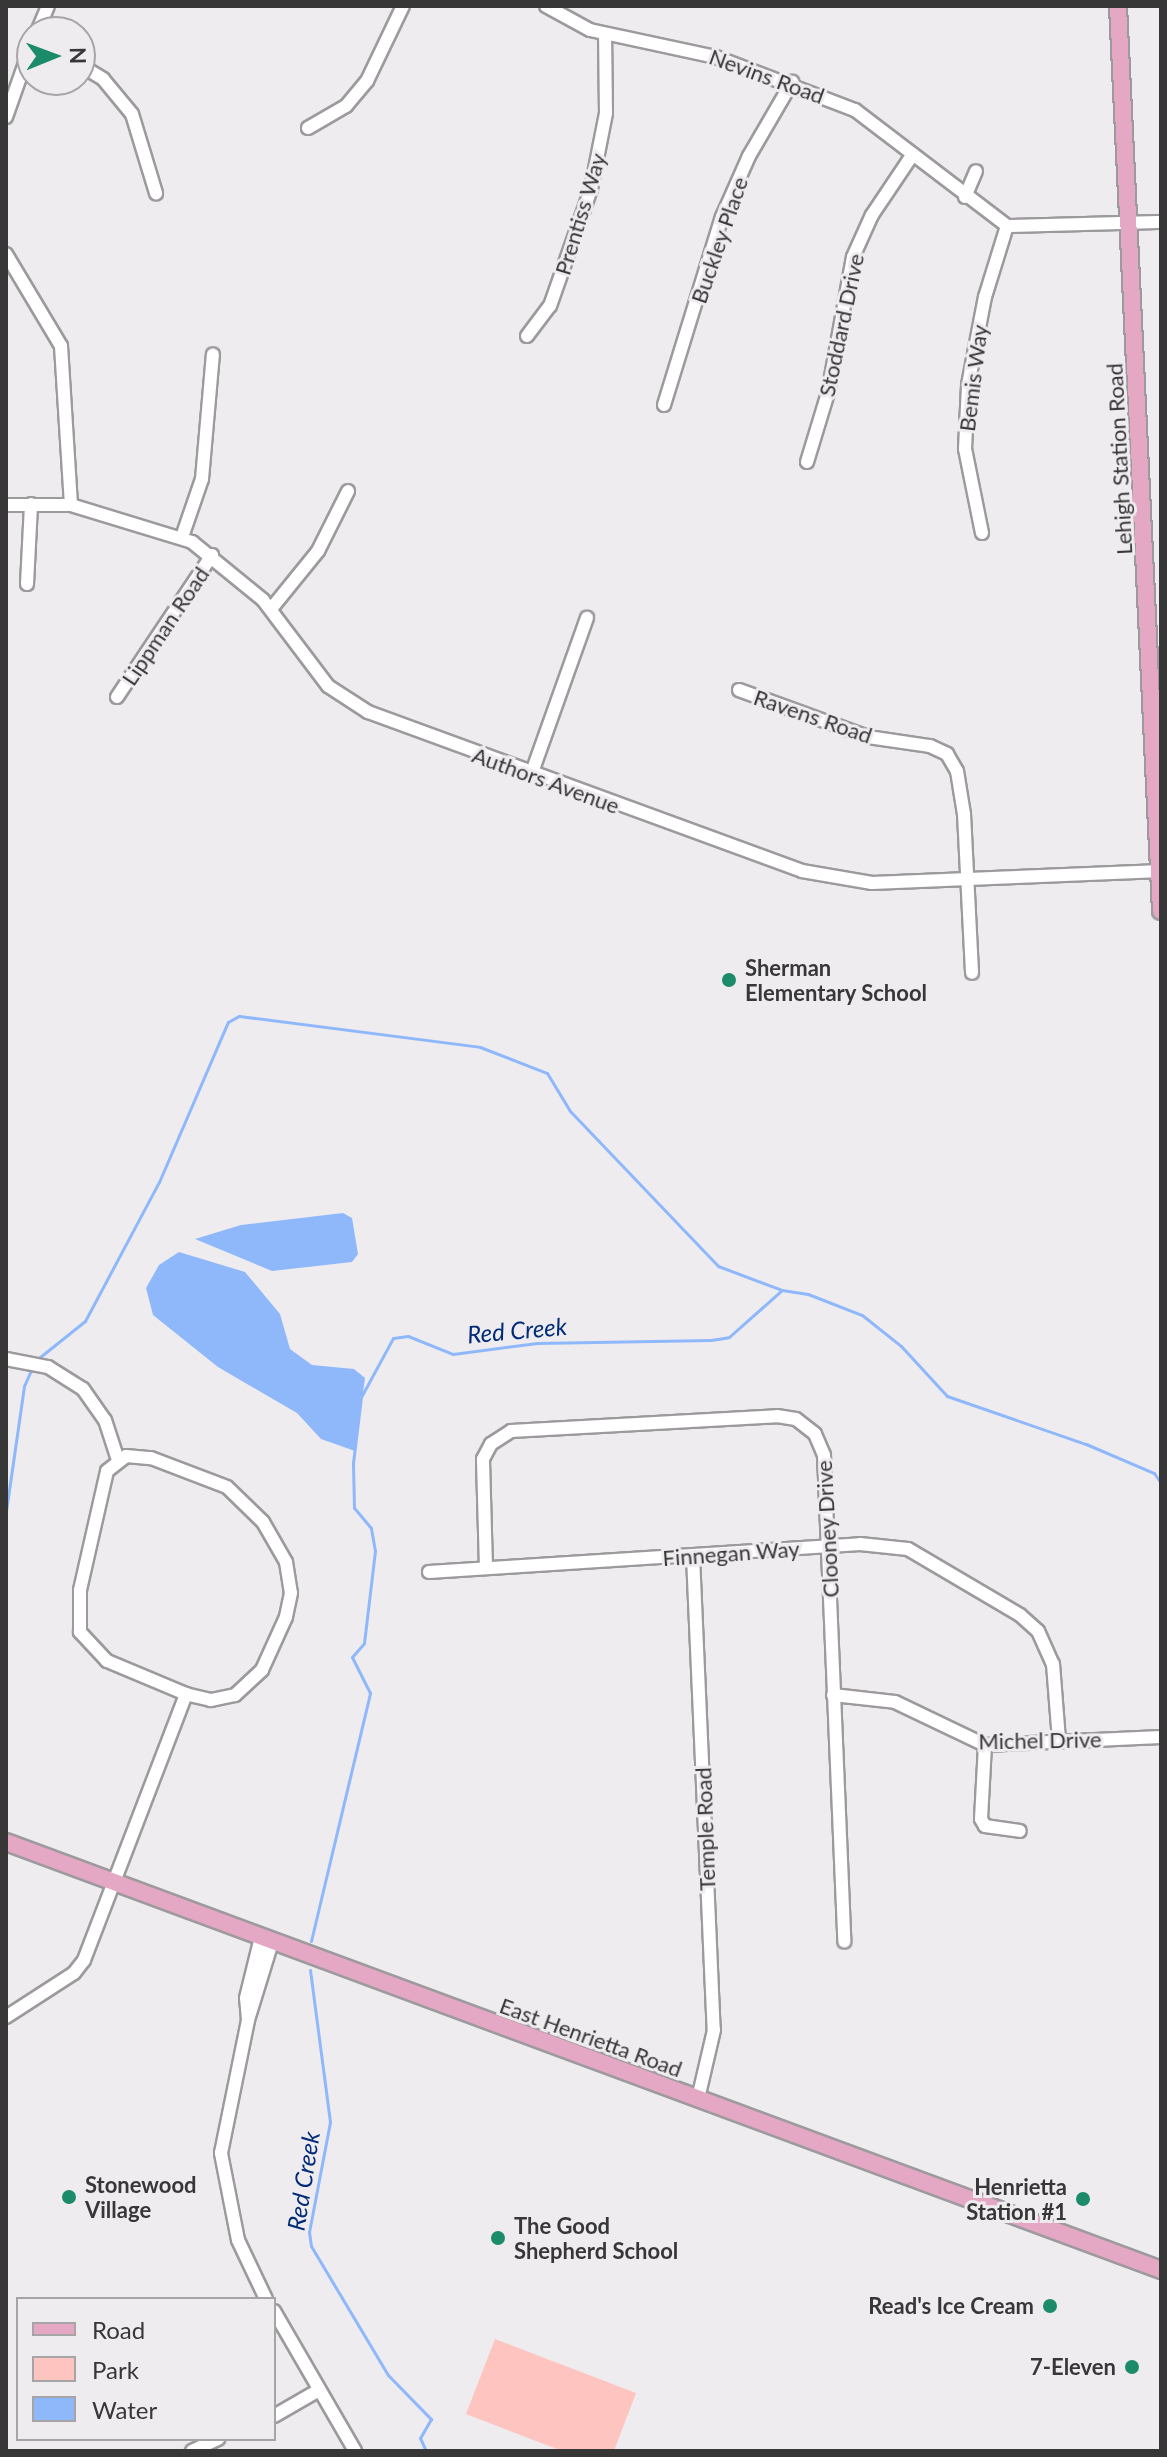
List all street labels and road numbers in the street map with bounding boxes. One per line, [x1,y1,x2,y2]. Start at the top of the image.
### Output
street label: Nevins Road [706,43,828,109]
street label: Prentiss Way [549,150,611,278]
street label: Buckley Place [685,173,753,307]
street label: Stoddard Drive [813,251,869,399]
street label: Bemis Way [953,323,993,433]
street label: Lehigh Station Road [1101,363,1137,555]
street label: Lippman Road [116,562,214,690]
street label: Ravens Road [750,683,876,749]
street label: Authors Avenue [468,741,624,819]
street label: Clooney Drive [810,1459,844,1599]
street label: Finnegan Way [661,1535,801,1571]
street label: Michel Drive [978,1726,1102,1754]
street label: Temple Road [690,1767,720,1891]
street label: East Henrietta Road [496,1992,686,2082]

